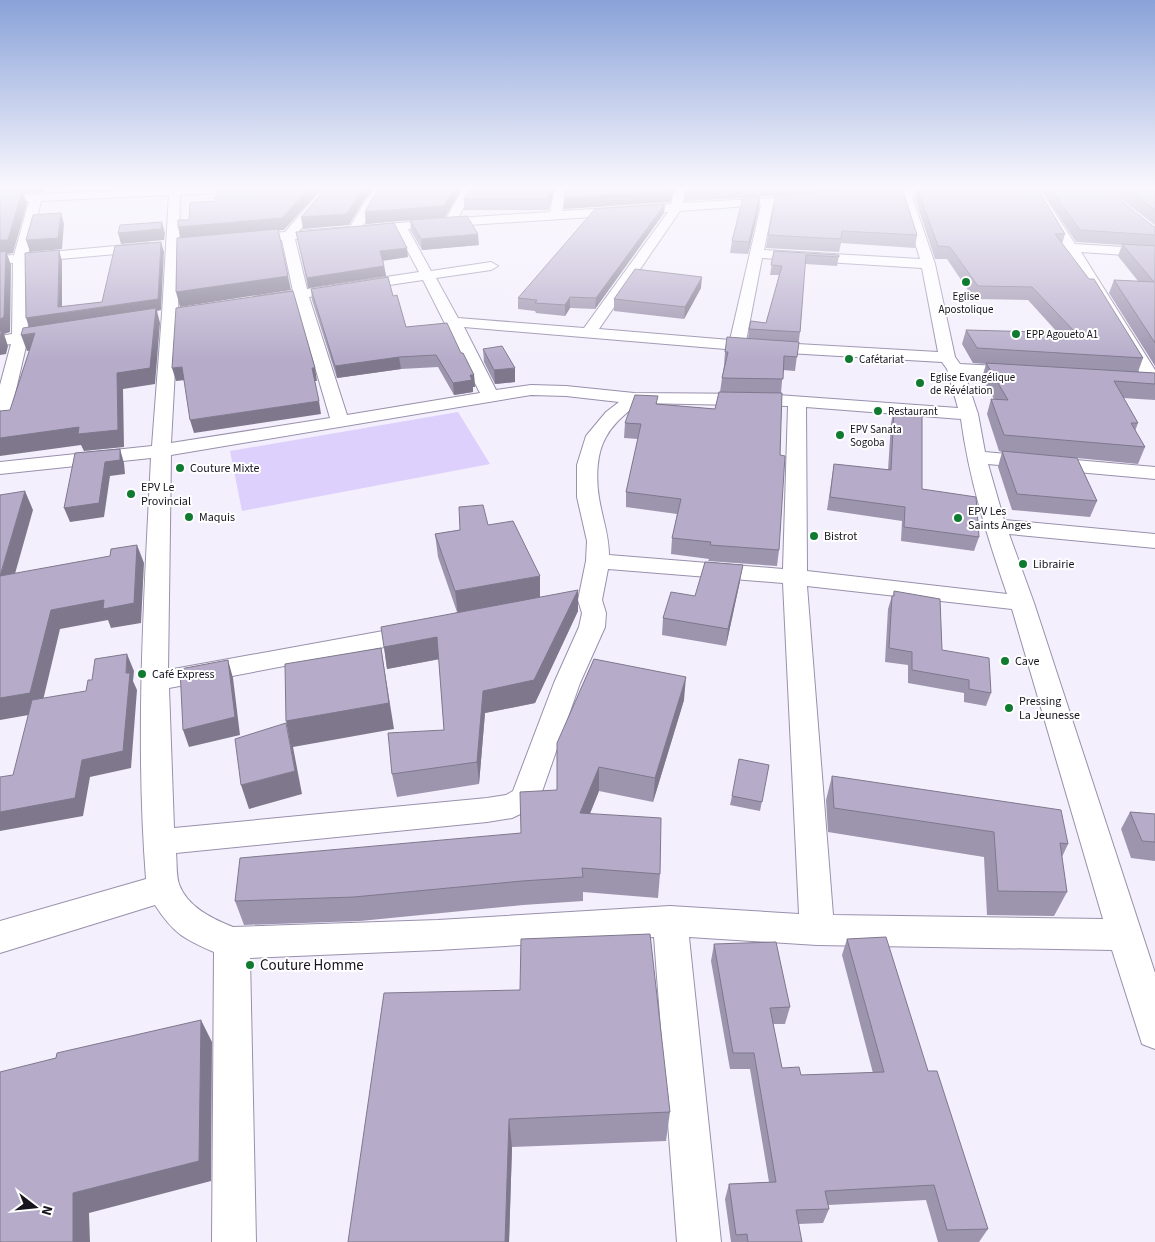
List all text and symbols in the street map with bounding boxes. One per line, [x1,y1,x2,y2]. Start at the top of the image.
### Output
marker: Eglise Apostolique [960,276,972,288]
place label: Eglise Apostolique [939,289,994,317]
place label: EPP Agoueto A1 [1026,327,1098,342]
marker: EPP Agoueto A1 [1010,328,1022,340]
place label: Cafétariat [859,352,904,367]
marker: Cafétariat [843,353,855,365]
place label: Eglise Evangélique de Révélation [930,370,1016,398]
marker: Eglise Evangélique de Révélation [914,377,926,389]
place label: Restaurant [888,404,938,419]
marker: Restaurant [872,405,884,417]
place label: EPV Sanata Sogoba [850,422,902,450]
marker: EPV Sanata Sogoba [834,429,846,441]
place label: Couture Mixte [190,460,260,477]
marker: Couture Mixte [174,462,186,474]
place label: EPV Le Provincial [141,479,191,510]
marker: EPV Le Provincial [125,488,137,500]
place label: EPV Les Saints Anges [968,503,1031,534]
place label: Maquis [199,509,235,526]
marker: Maquis [183,511,195,523]
marker: EPV Les Saints Anges [952,512,964,524]
place label: Bistrot [824,528,857,545]
marker: Bistrot [808,530,820,542]
place label: Librairie [1033,556,1074,573]
marker: Librairie [1017,558,1029,570]
place label: Cave [1015,653,1039,670]
marker: Cave [999,655,1011,667]
place label: Café Express [152,666,215,683]
marker: Café Express [136,668,148,680]
place label: Pressing La Jeunesse [1019,693,1080,724]
marker: Pressing La Jeunesse [1003,702,1015,714]
place label: Couture Homme [260,955,364,976]
marker: Couture Homme [244,959,256,971]
north arrow [10,1182,60,1232]
text: N [36,1203,57,1218]

